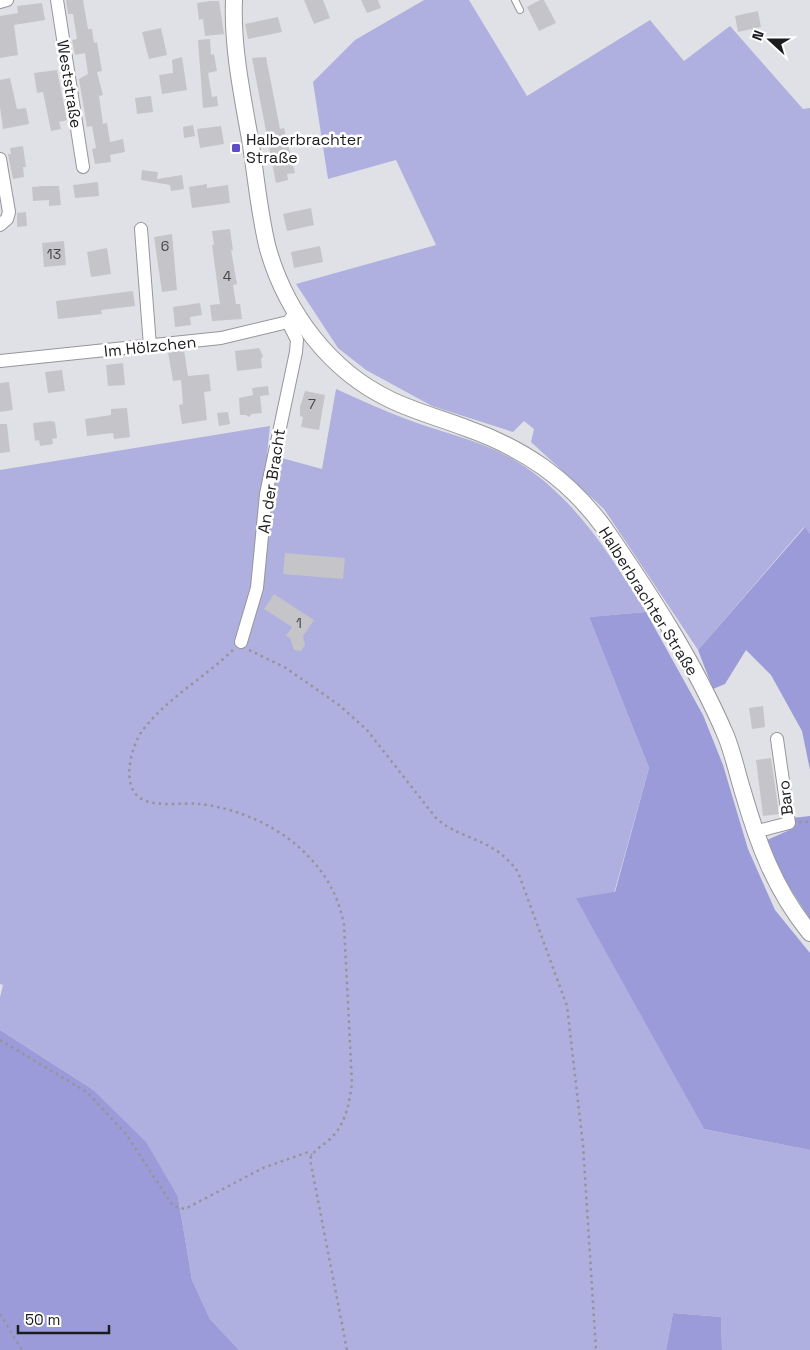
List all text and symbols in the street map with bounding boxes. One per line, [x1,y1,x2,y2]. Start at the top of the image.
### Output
north arrow [745,15,795,65]
text: N [748,28,768,43]
street label: Weststraße [52,39,87,130]
place label: Halberbrachter Straße [246,129,362,168]
marker: Halberbrachter Straße [230,142,242,154]
house number: 6 [161,237,169,255]
house number: 13 [47,245,61,263]
house number: 4 [223,267,232,285]
street label: Im Hölzchen [103,331,197,362]
house number: 7 [308,395,316,413]
street label: An der Bracht [253,427,290,535]
street label: Halberbrachter Straße [594,523,703,680]
house number: 1 [296,614,302,632]
street label: Baro [773,779,798,817]
scale bar [18,1302,109,1334]
text: 50 m [25,1310,60,1329]

